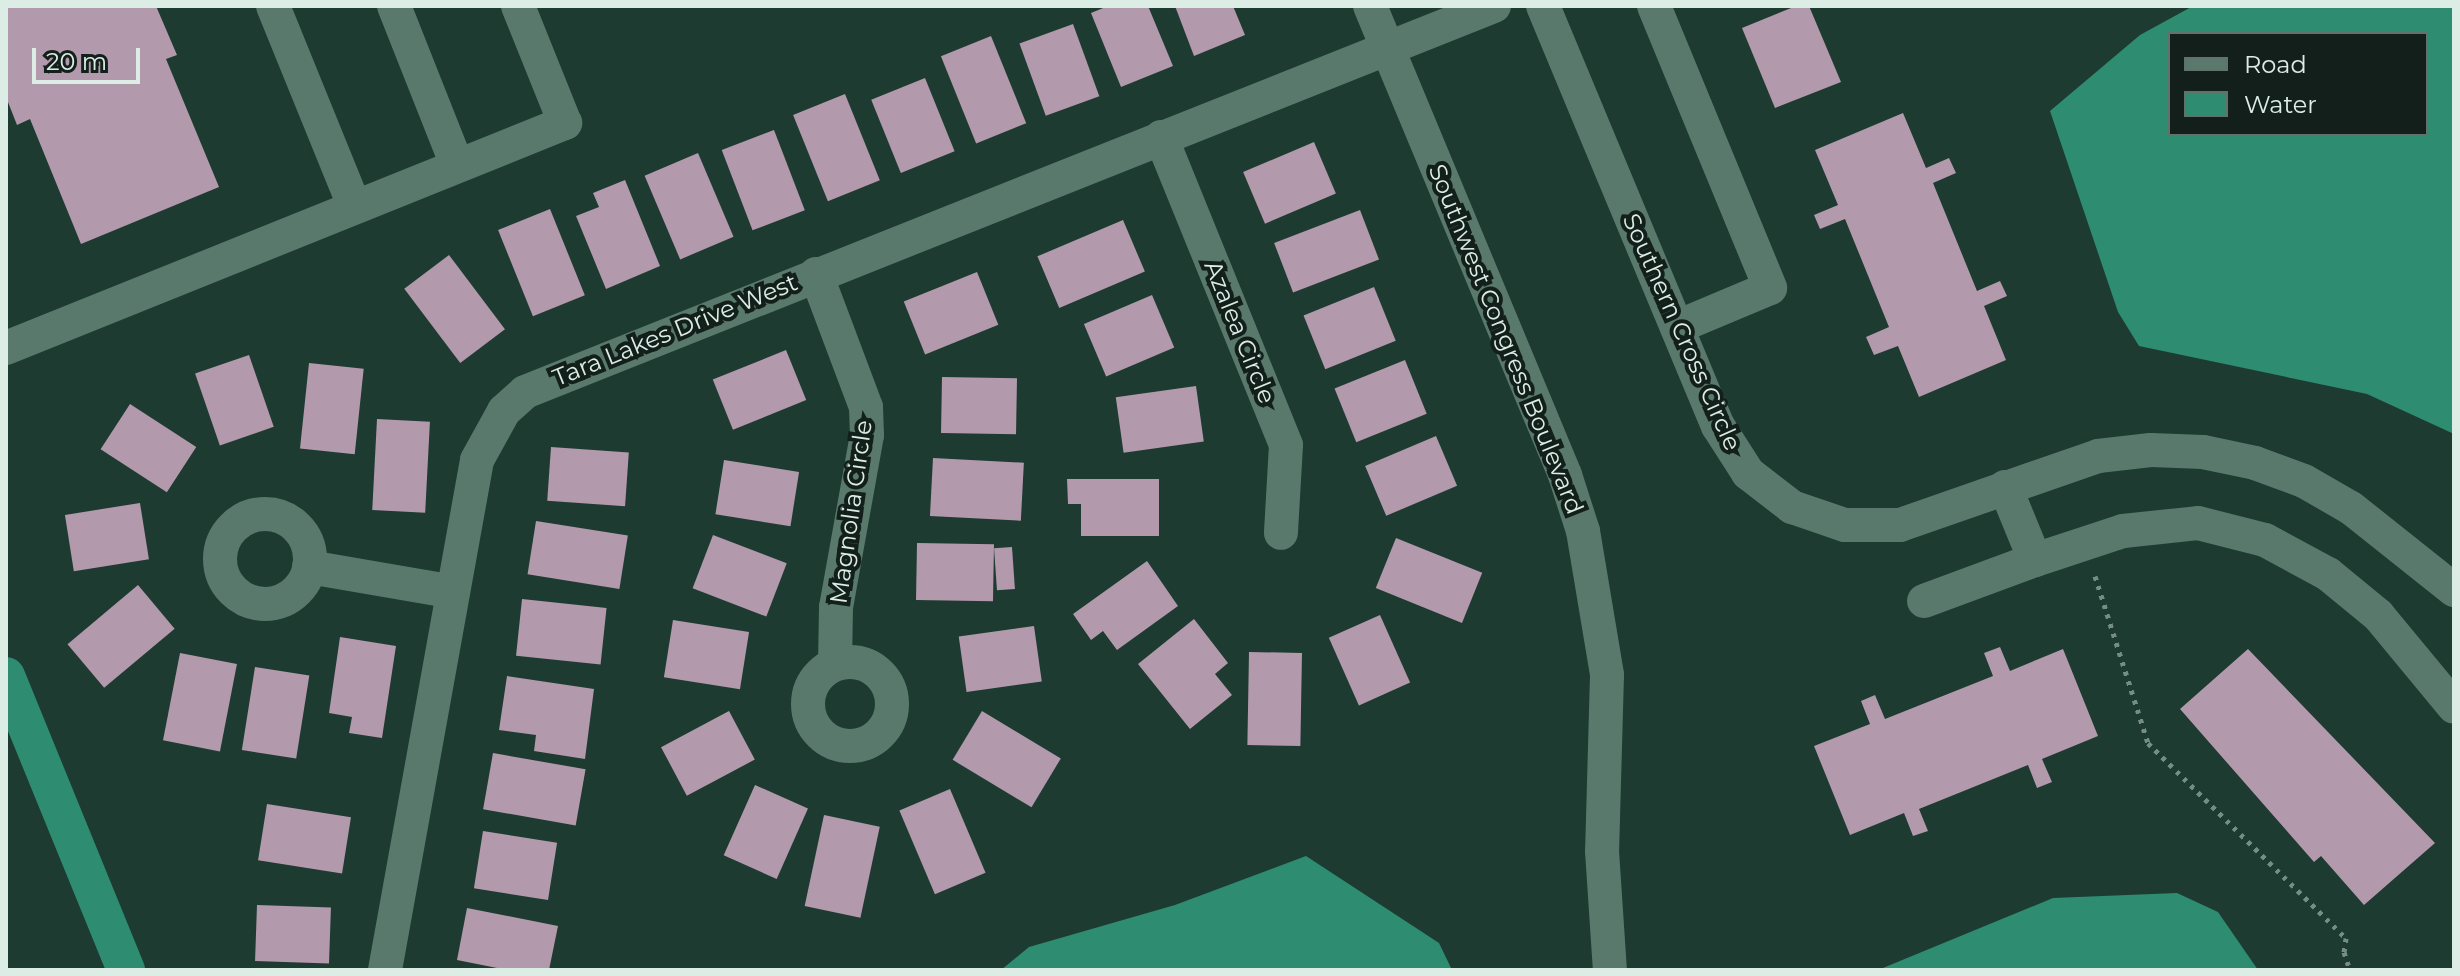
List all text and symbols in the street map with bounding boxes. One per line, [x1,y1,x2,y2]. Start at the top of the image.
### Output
scale bar [36,32,144,82]
legend [2168,32,2428,136]
text: 20 m [46,47,107,76]
text: Road [2244,50,2307,79]
text: Water [2244,90,2317,119]
street label: Southwest Congress Boulevard [1422,160,1590,518]
street label: Southern Cross Circle [1617,209,1747,455]
street label: Azalea Circle [1198,256,1282,408]
street label: Tara Lakes Drive West [548,268,802,392]
street label: Magnolia Circle [824,418,878,606]

